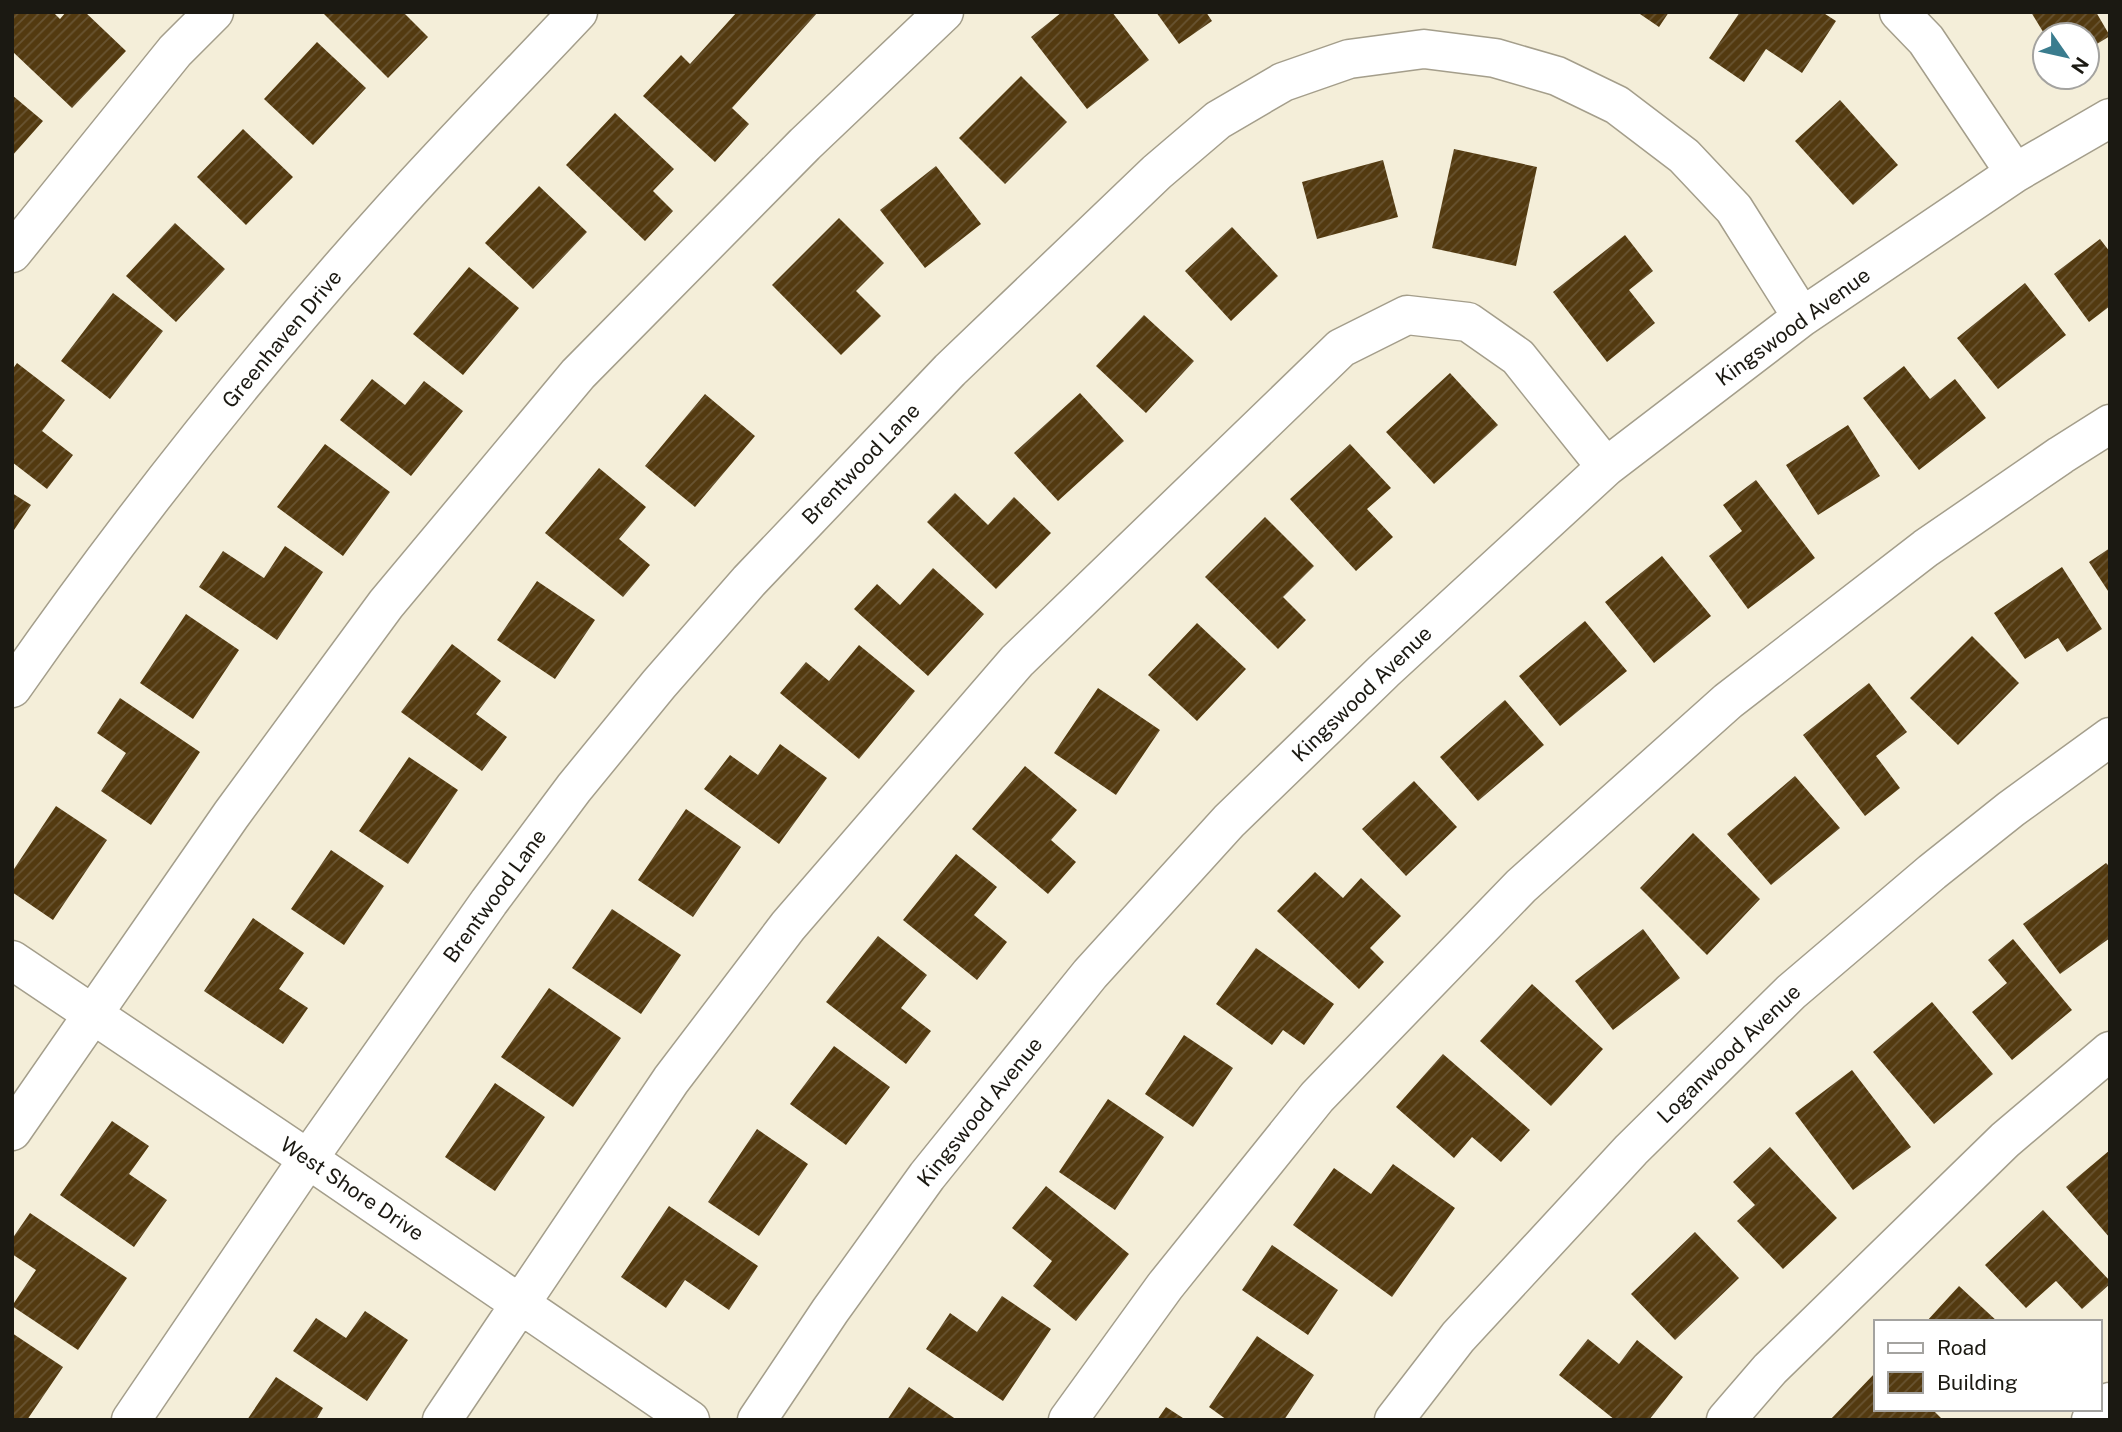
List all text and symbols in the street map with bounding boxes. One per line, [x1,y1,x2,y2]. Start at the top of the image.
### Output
north arrow [2031,21,2101,91]
text: N [2067,53,2093,78]
street label: Kingswood Avenue [1711,262,1875,391]
street label: Greenhaven Drive [217,265,347,413]
street label: Brentwood Lane [796,398,925,529]
street label: Kingswood Avenue [1287,620,1437,767]
street label: Brentwood Lane [438,824,551,967]
street label: Loganwood Avenue [1652,979,1805,1128]
street label: Kingswood Avenue [912,1032,1047,1191]
street label: West Shore Drive [276,1131,429,1246]
legend [1874,1320,2101,1411]
text: Road [1937,1335,1987,1360]
text: Building [1937,1370,2018,1395]

